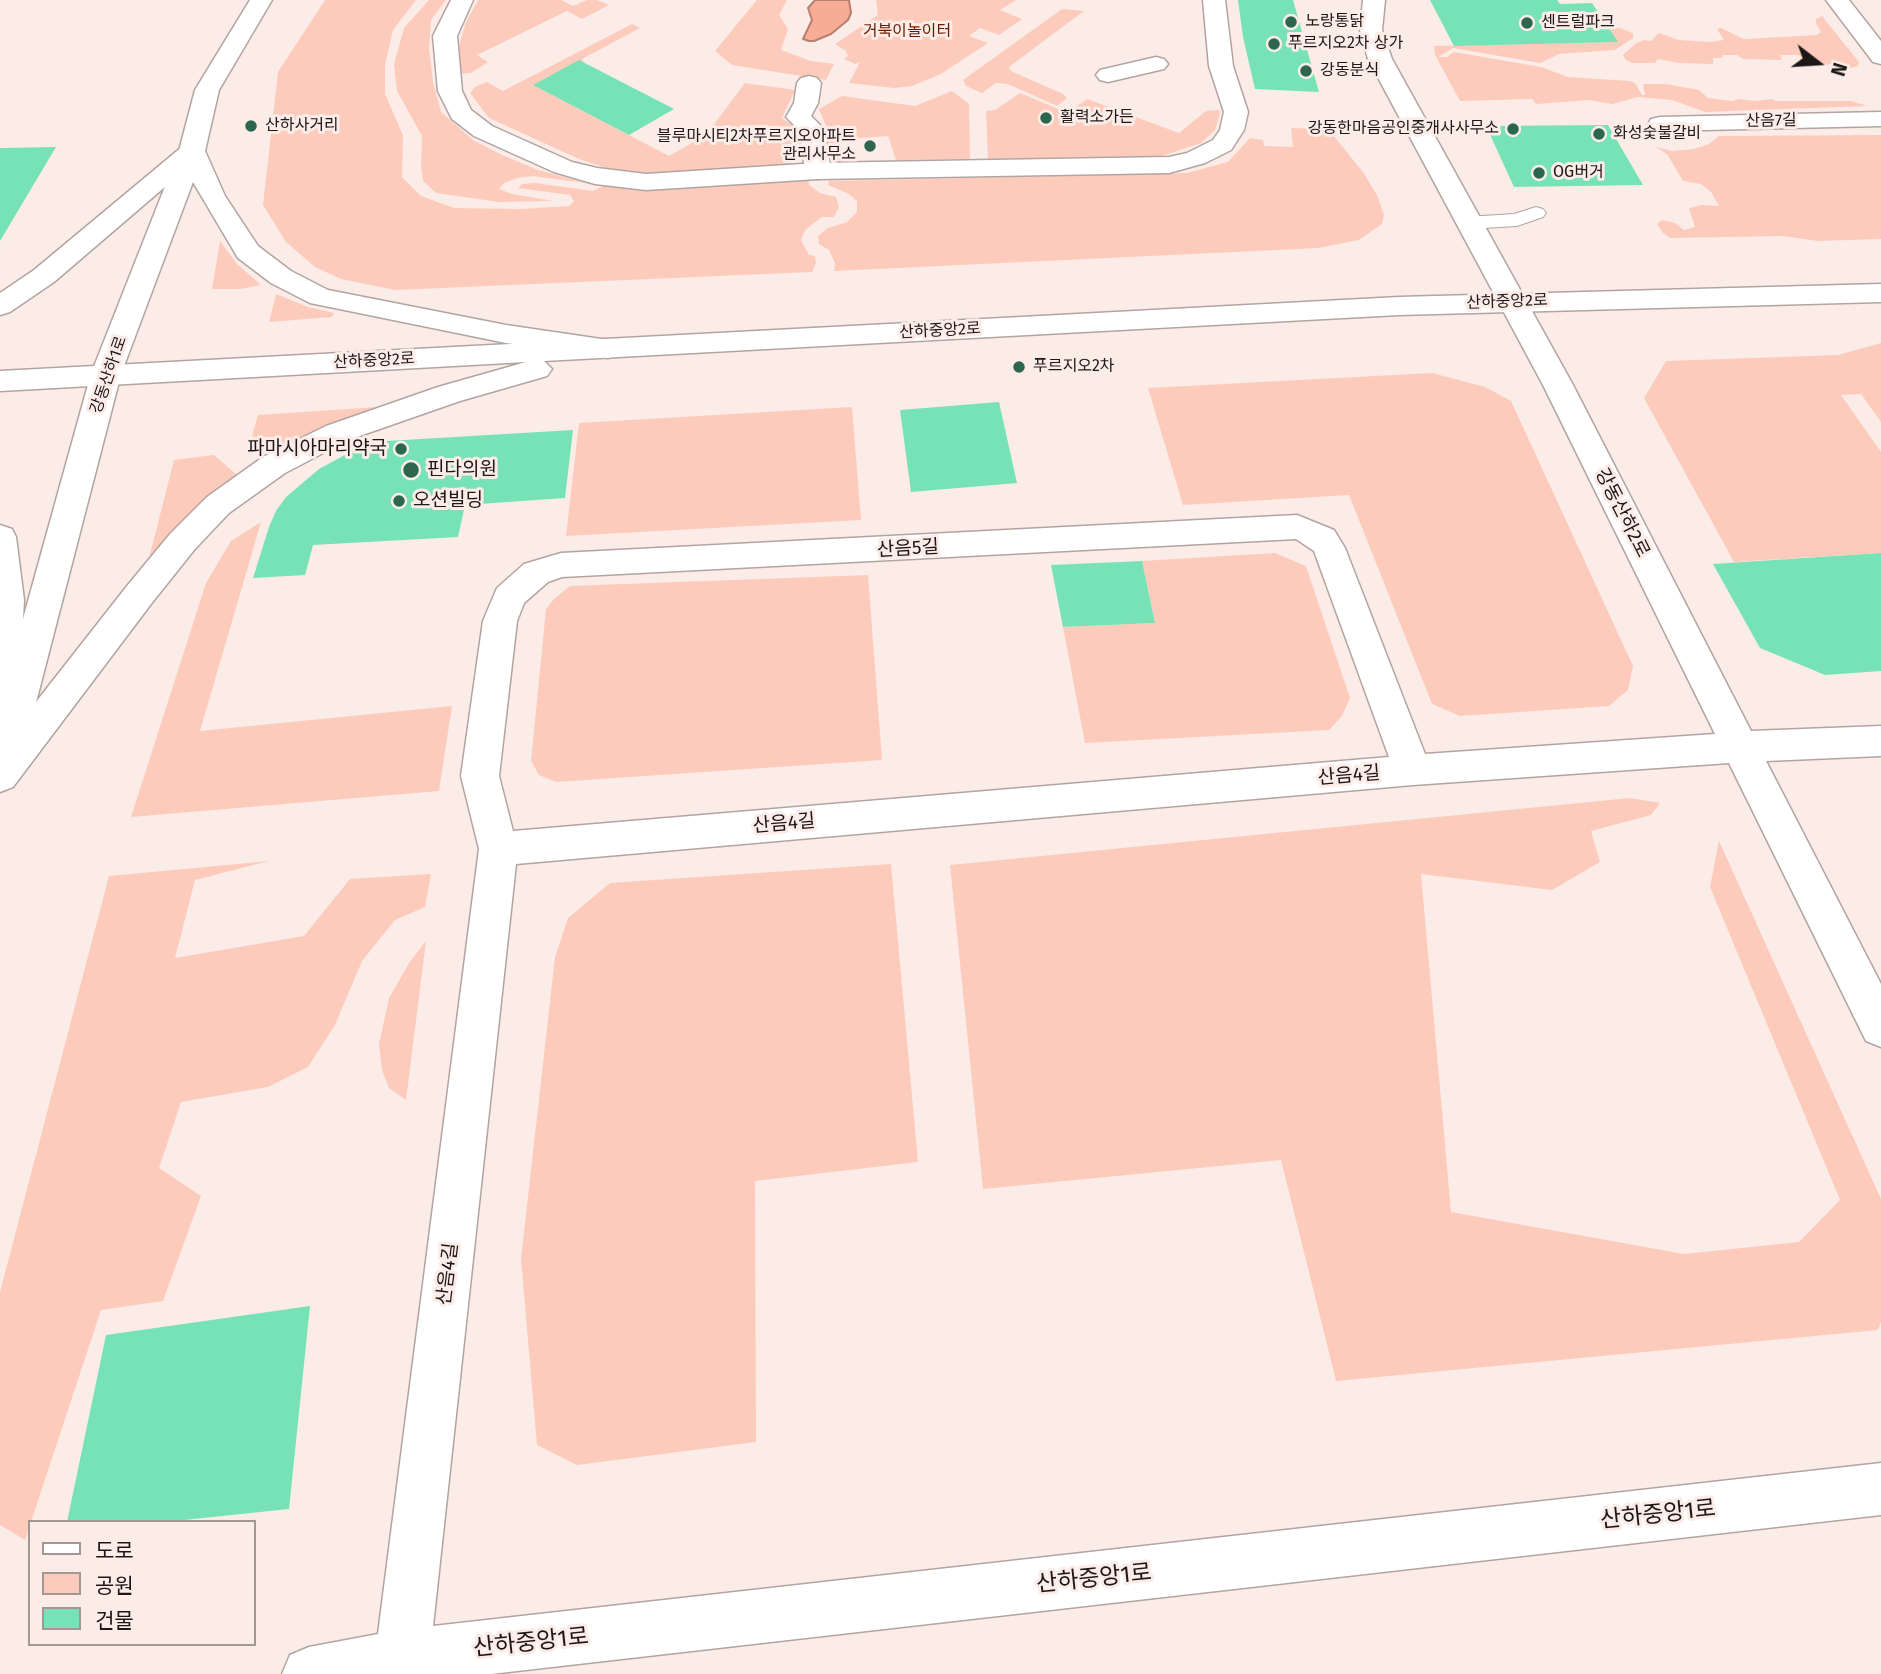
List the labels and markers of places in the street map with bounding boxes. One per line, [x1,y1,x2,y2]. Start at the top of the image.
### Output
place label: 노랑통닭 [1305,12,1364,32]
place label: 센트럴파크 [1541,13,1615,33]
marker: 노랑통닭 [1283,14,1299,30]
marker: 센트럴파크 [1519,15,1535,31]
place label: 푸르지오2차 상가 [1288,34,1403,54]
marker: 푸르지오2차 상가 [1266,36,1282,52]
place label: 강동분식 [1320,61,1379,81]
marker: 강동분식 [1298,63,1314,79]
place label: 활력소가든 [1060,108,1134,128]
marker: 활력소가든 [1038,110,1054,126]
place label: 산하사거리 [265,116,339,136]
marker: 산하사거리 [243,118,259,134]
place label: 강동한마음공인중개사사무소 [1308,119,1499,139]
marker: 강동한마음공인중개사사무소 [1505,121,1521,137]
place label: 화성숯불갈비 [1613,124,1701,144]
marker: 화성숯불갈비 [1591,126,1607,142]
place label: 블루마시티2차푸르지오아파트 관리사무소 [657,127,856,165]
marker: 블루마시티2차푸르지오아파트 관리사무소 [862,138,878,154]
place label: OG버거 [1553,163,1604,183]
marker: OG버거 [1531,165,1547,181]
place label: 푸르지오2차 [1033,357,1115,377]
marker: 푸르지오2차 [1011,359,1027,375]
place label: 파마시아마리약국 [247,438,387,460]
marker: 파마시아마리약국 [393,441,409,457]
place label: 핀다의원 [427,459,497,481]
marker: 핀다의원 [401,460,421,480]
place label: 오션빌딩 [413,490,483,512]
marker: 오션빌딩 [391,493,407,509]

